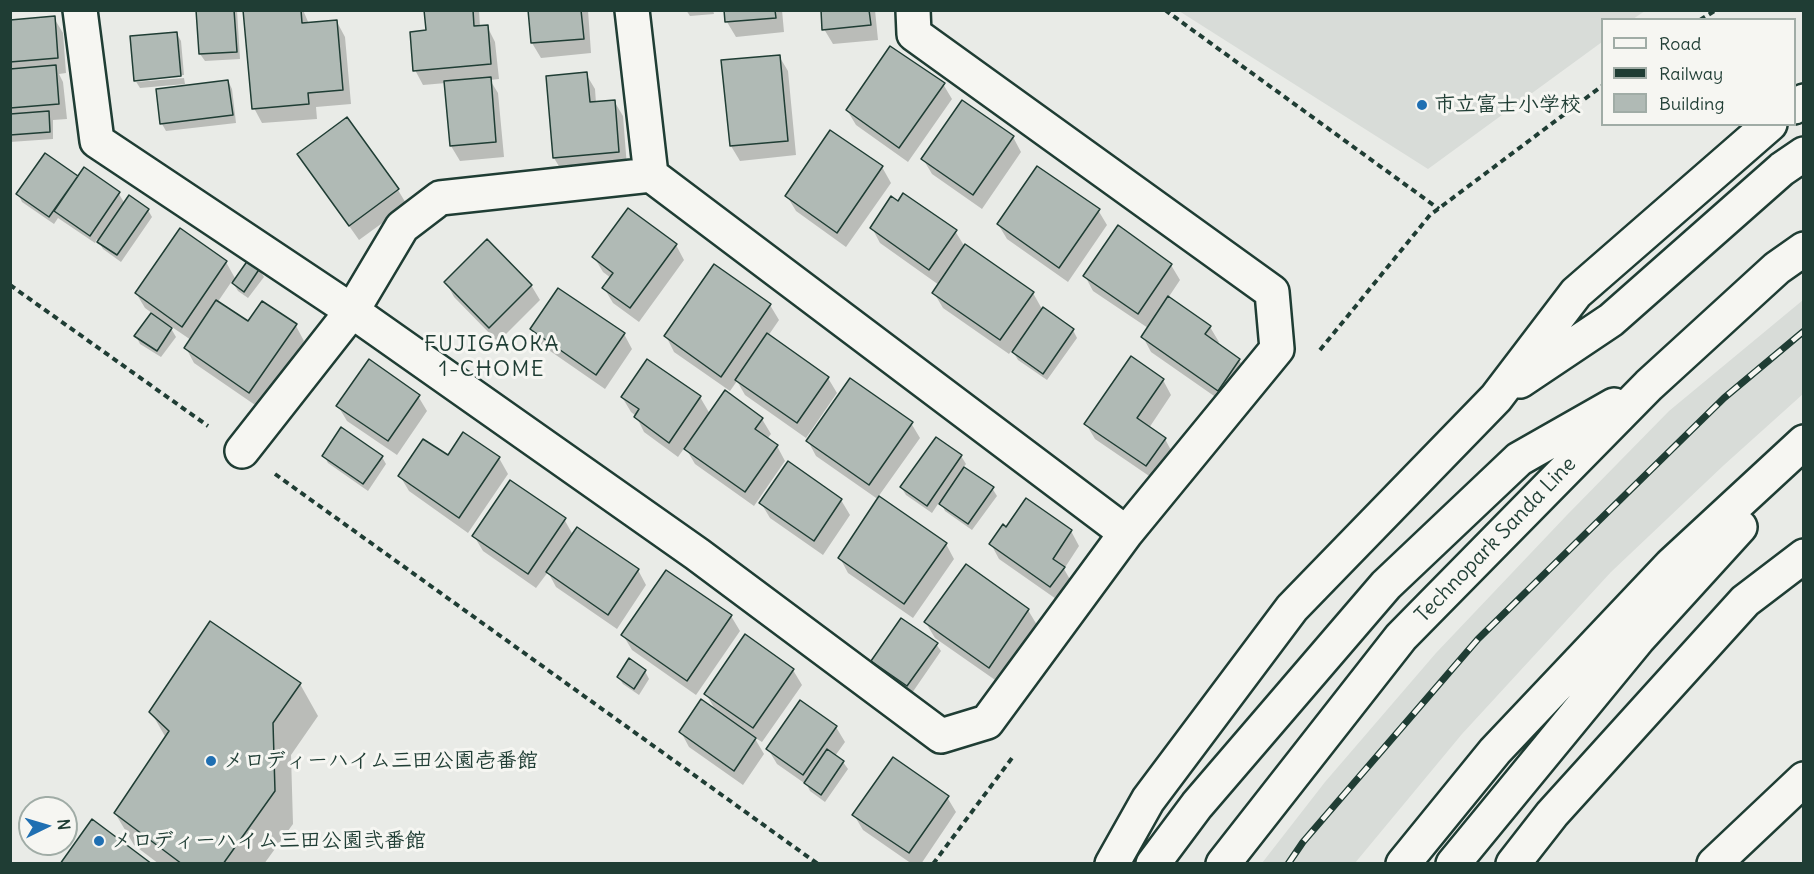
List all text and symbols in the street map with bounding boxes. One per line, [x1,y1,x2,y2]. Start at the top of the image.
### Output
legend [1601,18,1796,126]
text: Road [1659,32,1701,55]
text: Railway [1659,62,1723,85]
place label: 市立富士小学校 [1434,92,1581,118]
text: Building [1659,92,1724,115]
marker: 市立富士小学校 [1415,98,1429,112]
district label: FUJIGAOKA 1-CHOME [424,332,560,384]
street label: Technopark Sanda Line [1410,452,1582,628]
place label: メロディーハイム三田公園壱番館 [223,748,538,774]
marker: メロディーハイム三田公園壱番館 [204,754,218,768]
north arrow [18,796,78,856]
text: N [53,818,74,831]
place label: メロディーハイム三田公園弐番館 [111,828,426,854]
marker: メロディーハイム三田公園弐番館 [92,834,106,848]

